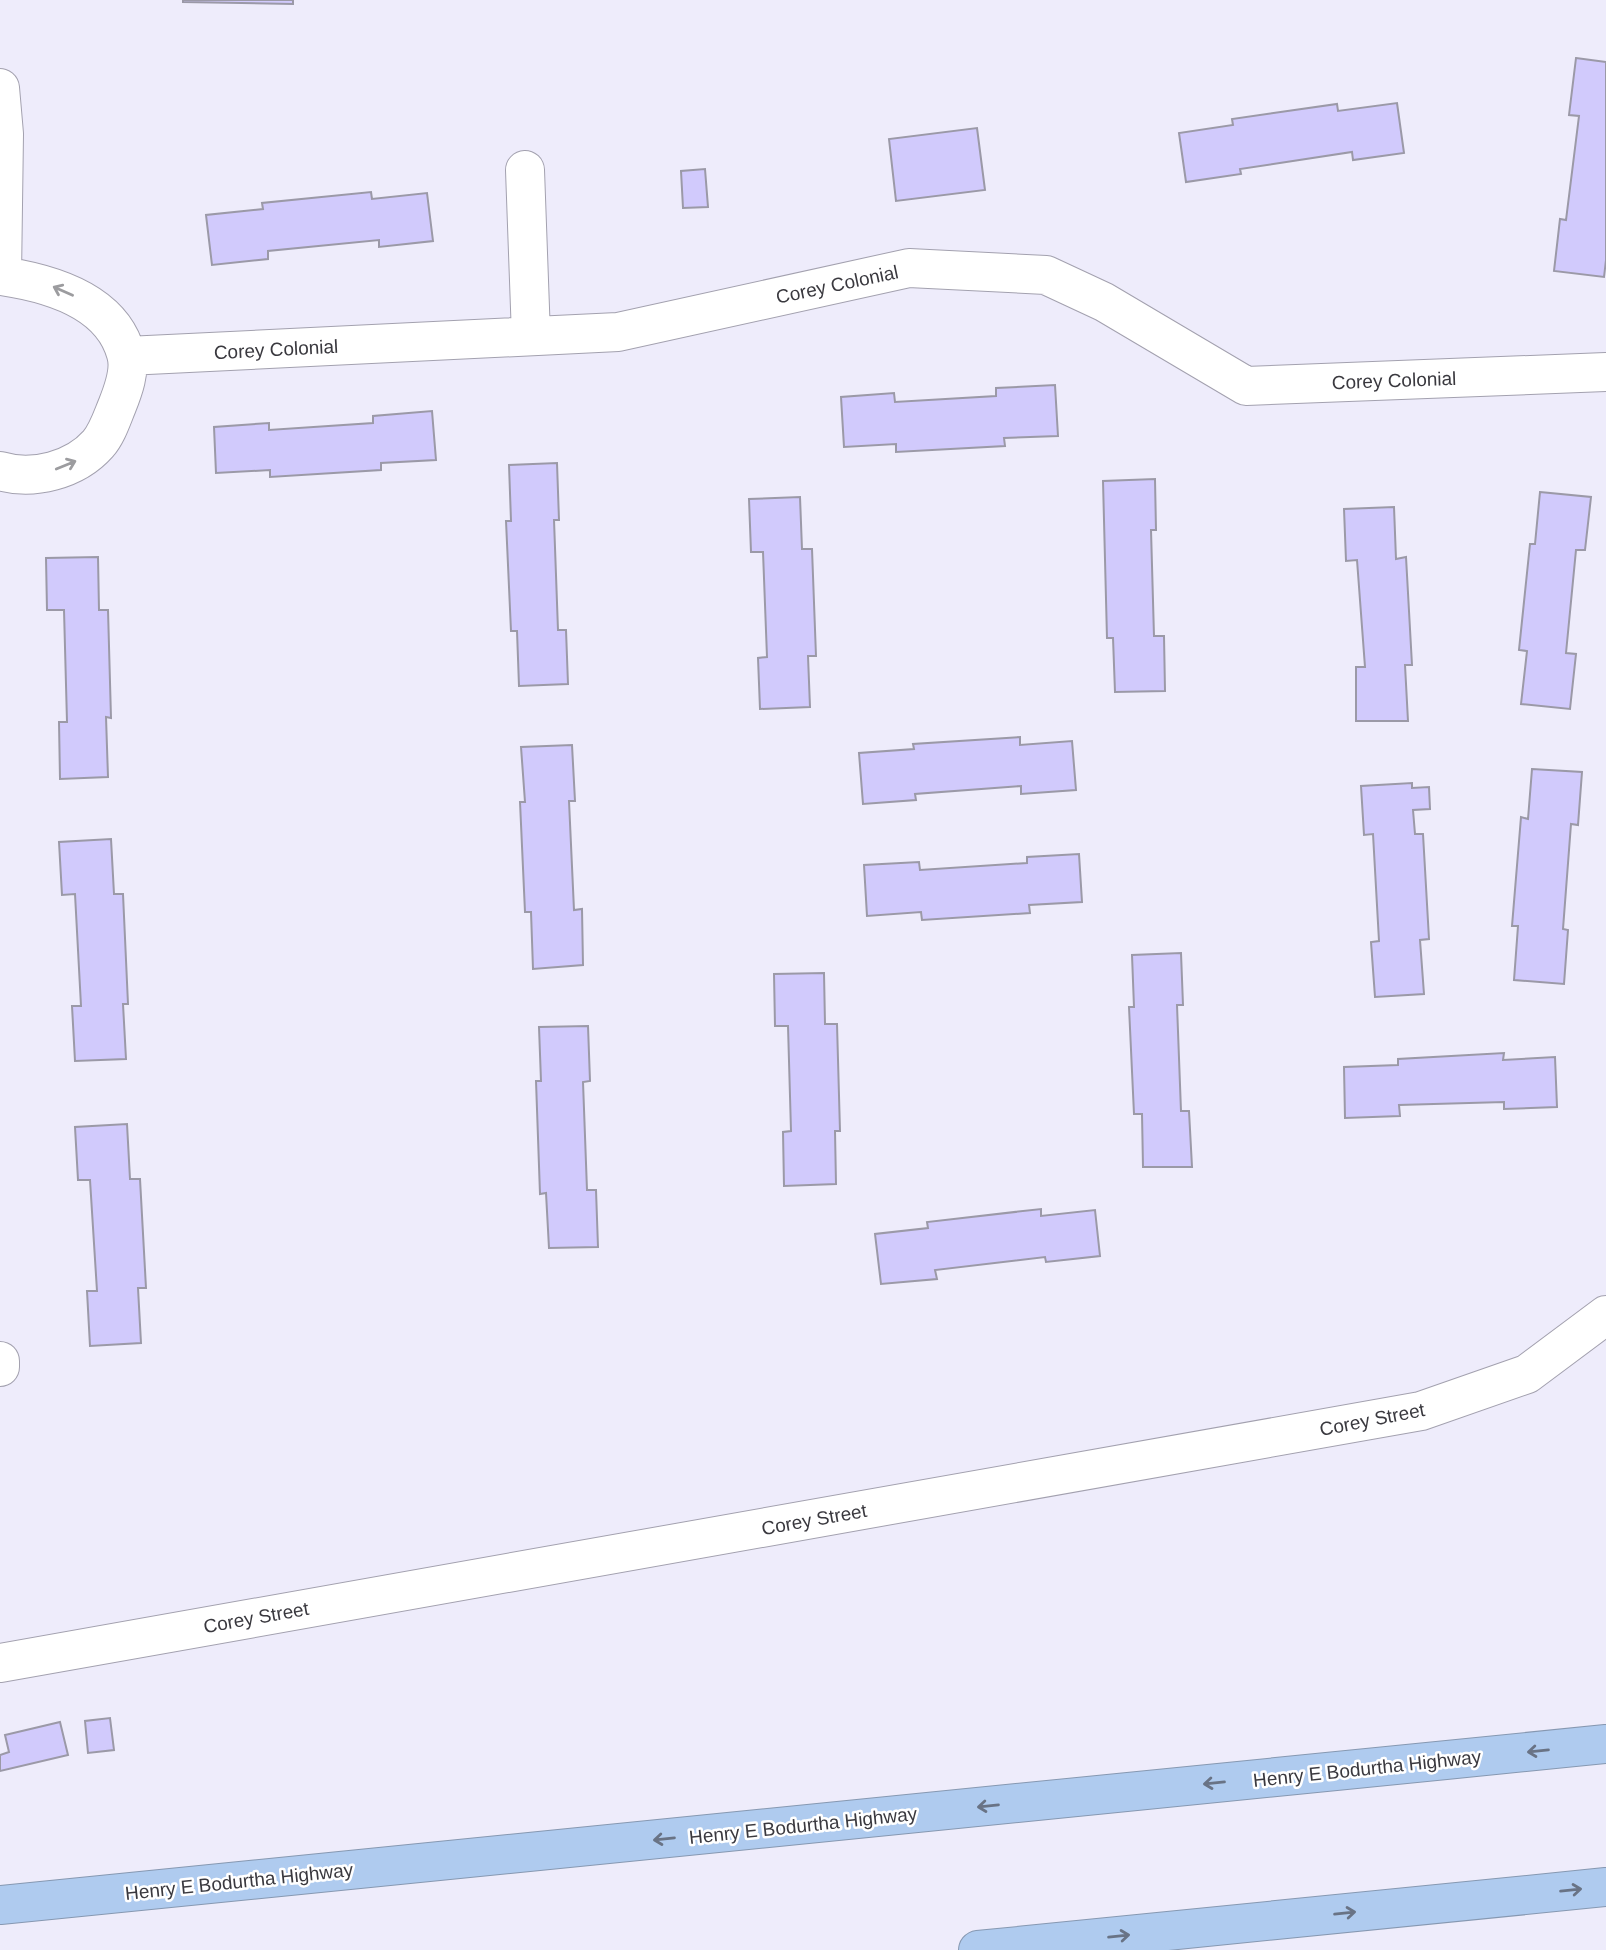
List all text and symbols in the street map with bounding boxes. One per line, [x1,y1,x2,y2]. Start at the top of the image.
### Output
street label: Corey Colonial [774,261,900,308]
one-way arrow [53,284,74,297]
street label: Corey Colonial [213,336,339,363]
street label: Corey Colonial [1331,368,1457,393]
one-way arrow [55,458,76,471]
street label: Corey Street [1318,1399,1427,1440]
street label: Corey Street [760,1500,869,1539]
street label: Corey Street [202,1598,311,1637]
one-way arrow [1527,1745,1550,1758]
street label: Henry E Bodurtha Highway [1252,1746,1483,1791]
one-way arrow [1203,1777,1226,1790]
one-way arrow [977,1800,1000,1813]
street label: Henry E Bodurtha Highway [688,1803,919,1848]
one-way arrow [653,1833,676,1846]
street label: Henry E Bodurtha Highway [124,1859,355,1904]
one-way arrow [1560,1883,1582,1896]
one-way arrow [1333,1906,1356,1919]
one-way arrow [1107,1929,1129,1942]

